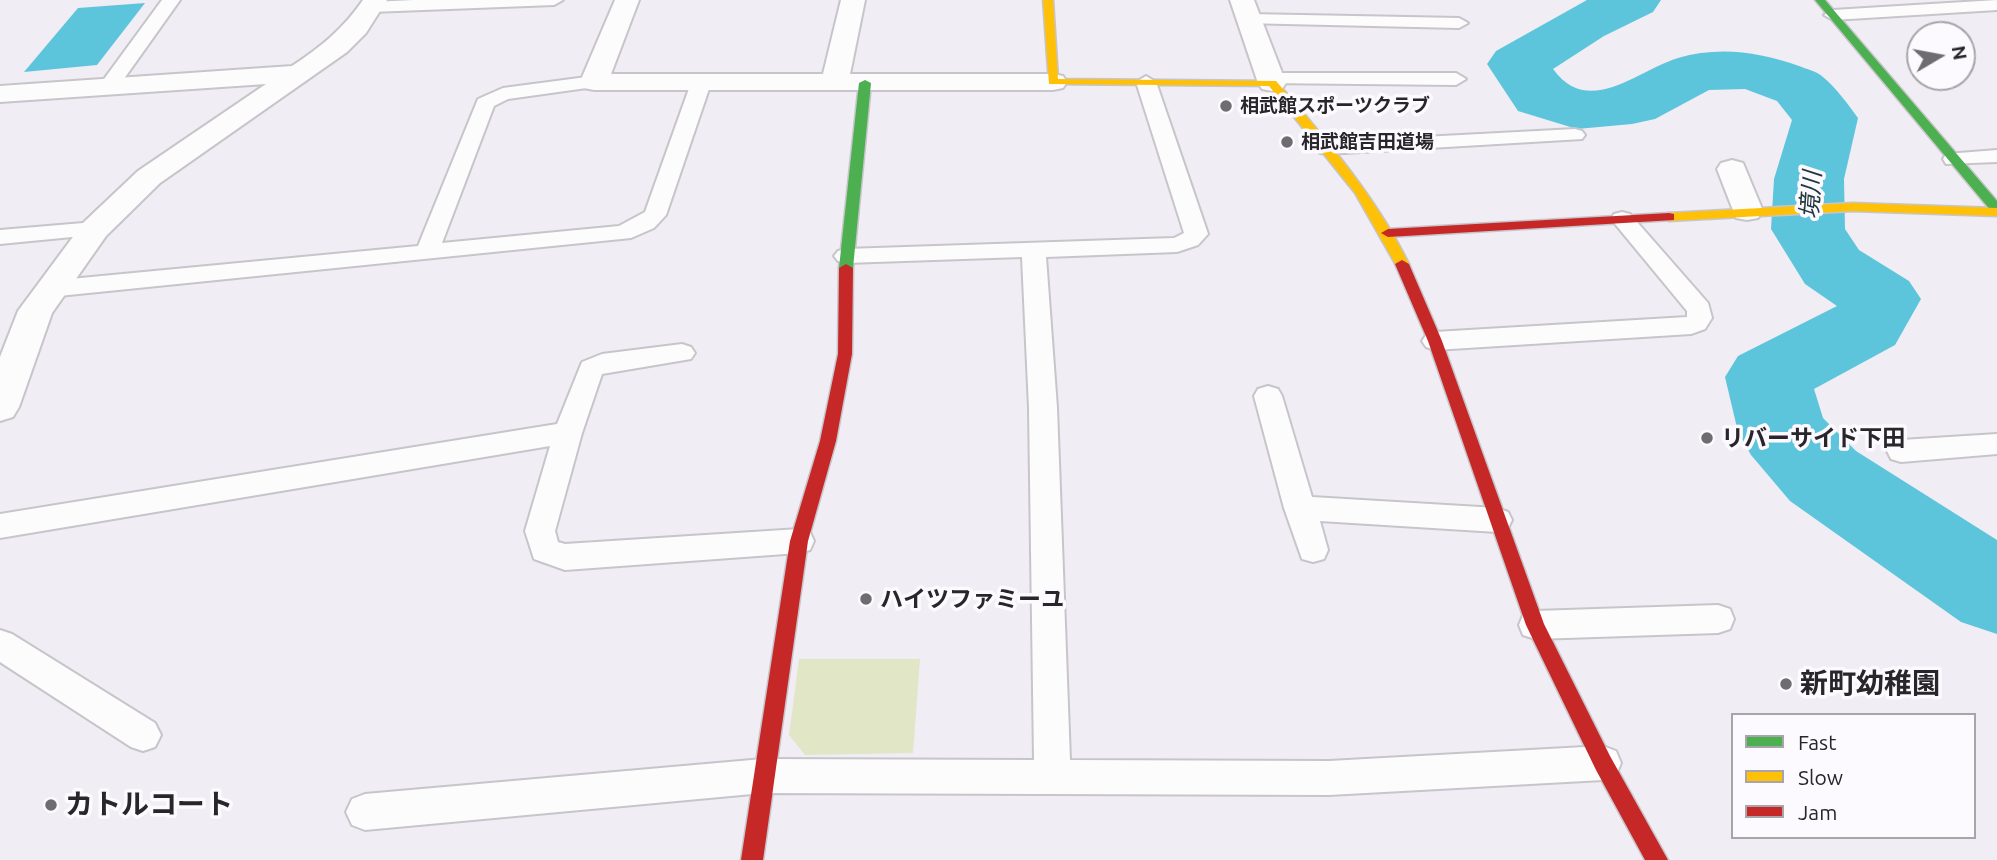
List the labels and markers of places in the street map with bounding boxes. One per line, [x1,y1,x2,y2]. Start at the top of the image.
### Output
place label: 相武館スポーツクラブ [1240,95,1430,117]
marker: 相武館スポーツクラブ [1218,98,1234,114]
place label: 相武館吉田道場 [1301,131,1434,153]
marker: 相武館吉田道場 [1279,134,1295,150]
place label: リバーサイド下田 [1721,424,1905,452]
marker: リバーサイド下田 [1699,430,1715,446]
place label: ハイツファミーユ [880,585,1064,613]
marker: ハイツファミーユ [858,591,874,607]
place label: 新町幼稚園 [1800,667,1940,701]
marker: 新町幼稚園 [1778,676,1794,692]
place label: カトルコート [65,788,233,822]
marker: カトルコート [43,797,59,813]

